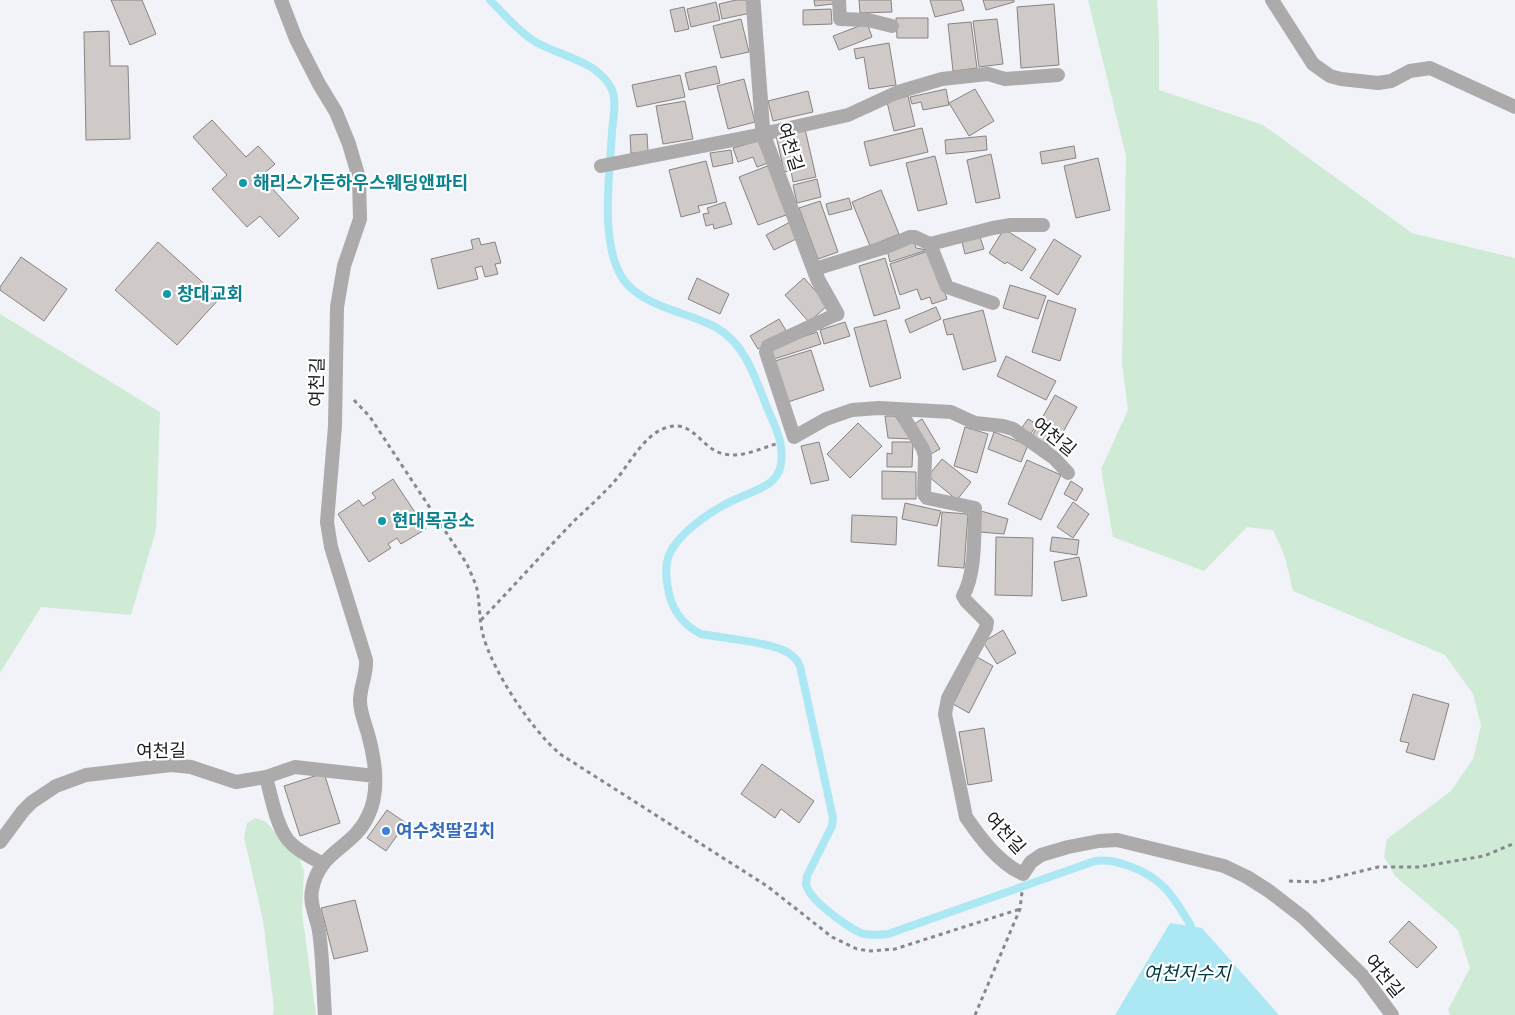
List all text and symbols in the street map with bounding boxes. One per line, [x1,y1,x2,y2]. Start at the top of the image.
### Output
street label: 여천길 [773,120,809,174]
place label: 해리스가든하우스웨딩앤파티 [253,171,468,193]
marker: 해리스가든하우스웨딩앤파티 [237,177,249,189]
place label: 창대교회 [177,282,243,304]
marker: 창대교회 [161,288,173,300]
street label: 여천길 [305,357,327,407]
street label: 여천길 [1028,412,1081,460]
place label: 현대목공소 [392,509,475,531]
marker: 현대목공소 [376,515,388,527]
street label: 여천길 [136,739,186,761]
street label: 여천길 [981,807,1031,858]
place label: 여수첫딸김치 [396,819,495,841]
marker: 여수첫딸김치 [380,825,392,837]
street label: 여천길 [1361,949,1409,1002]
water label: 여천저수지 [1143,961,1232,984]

